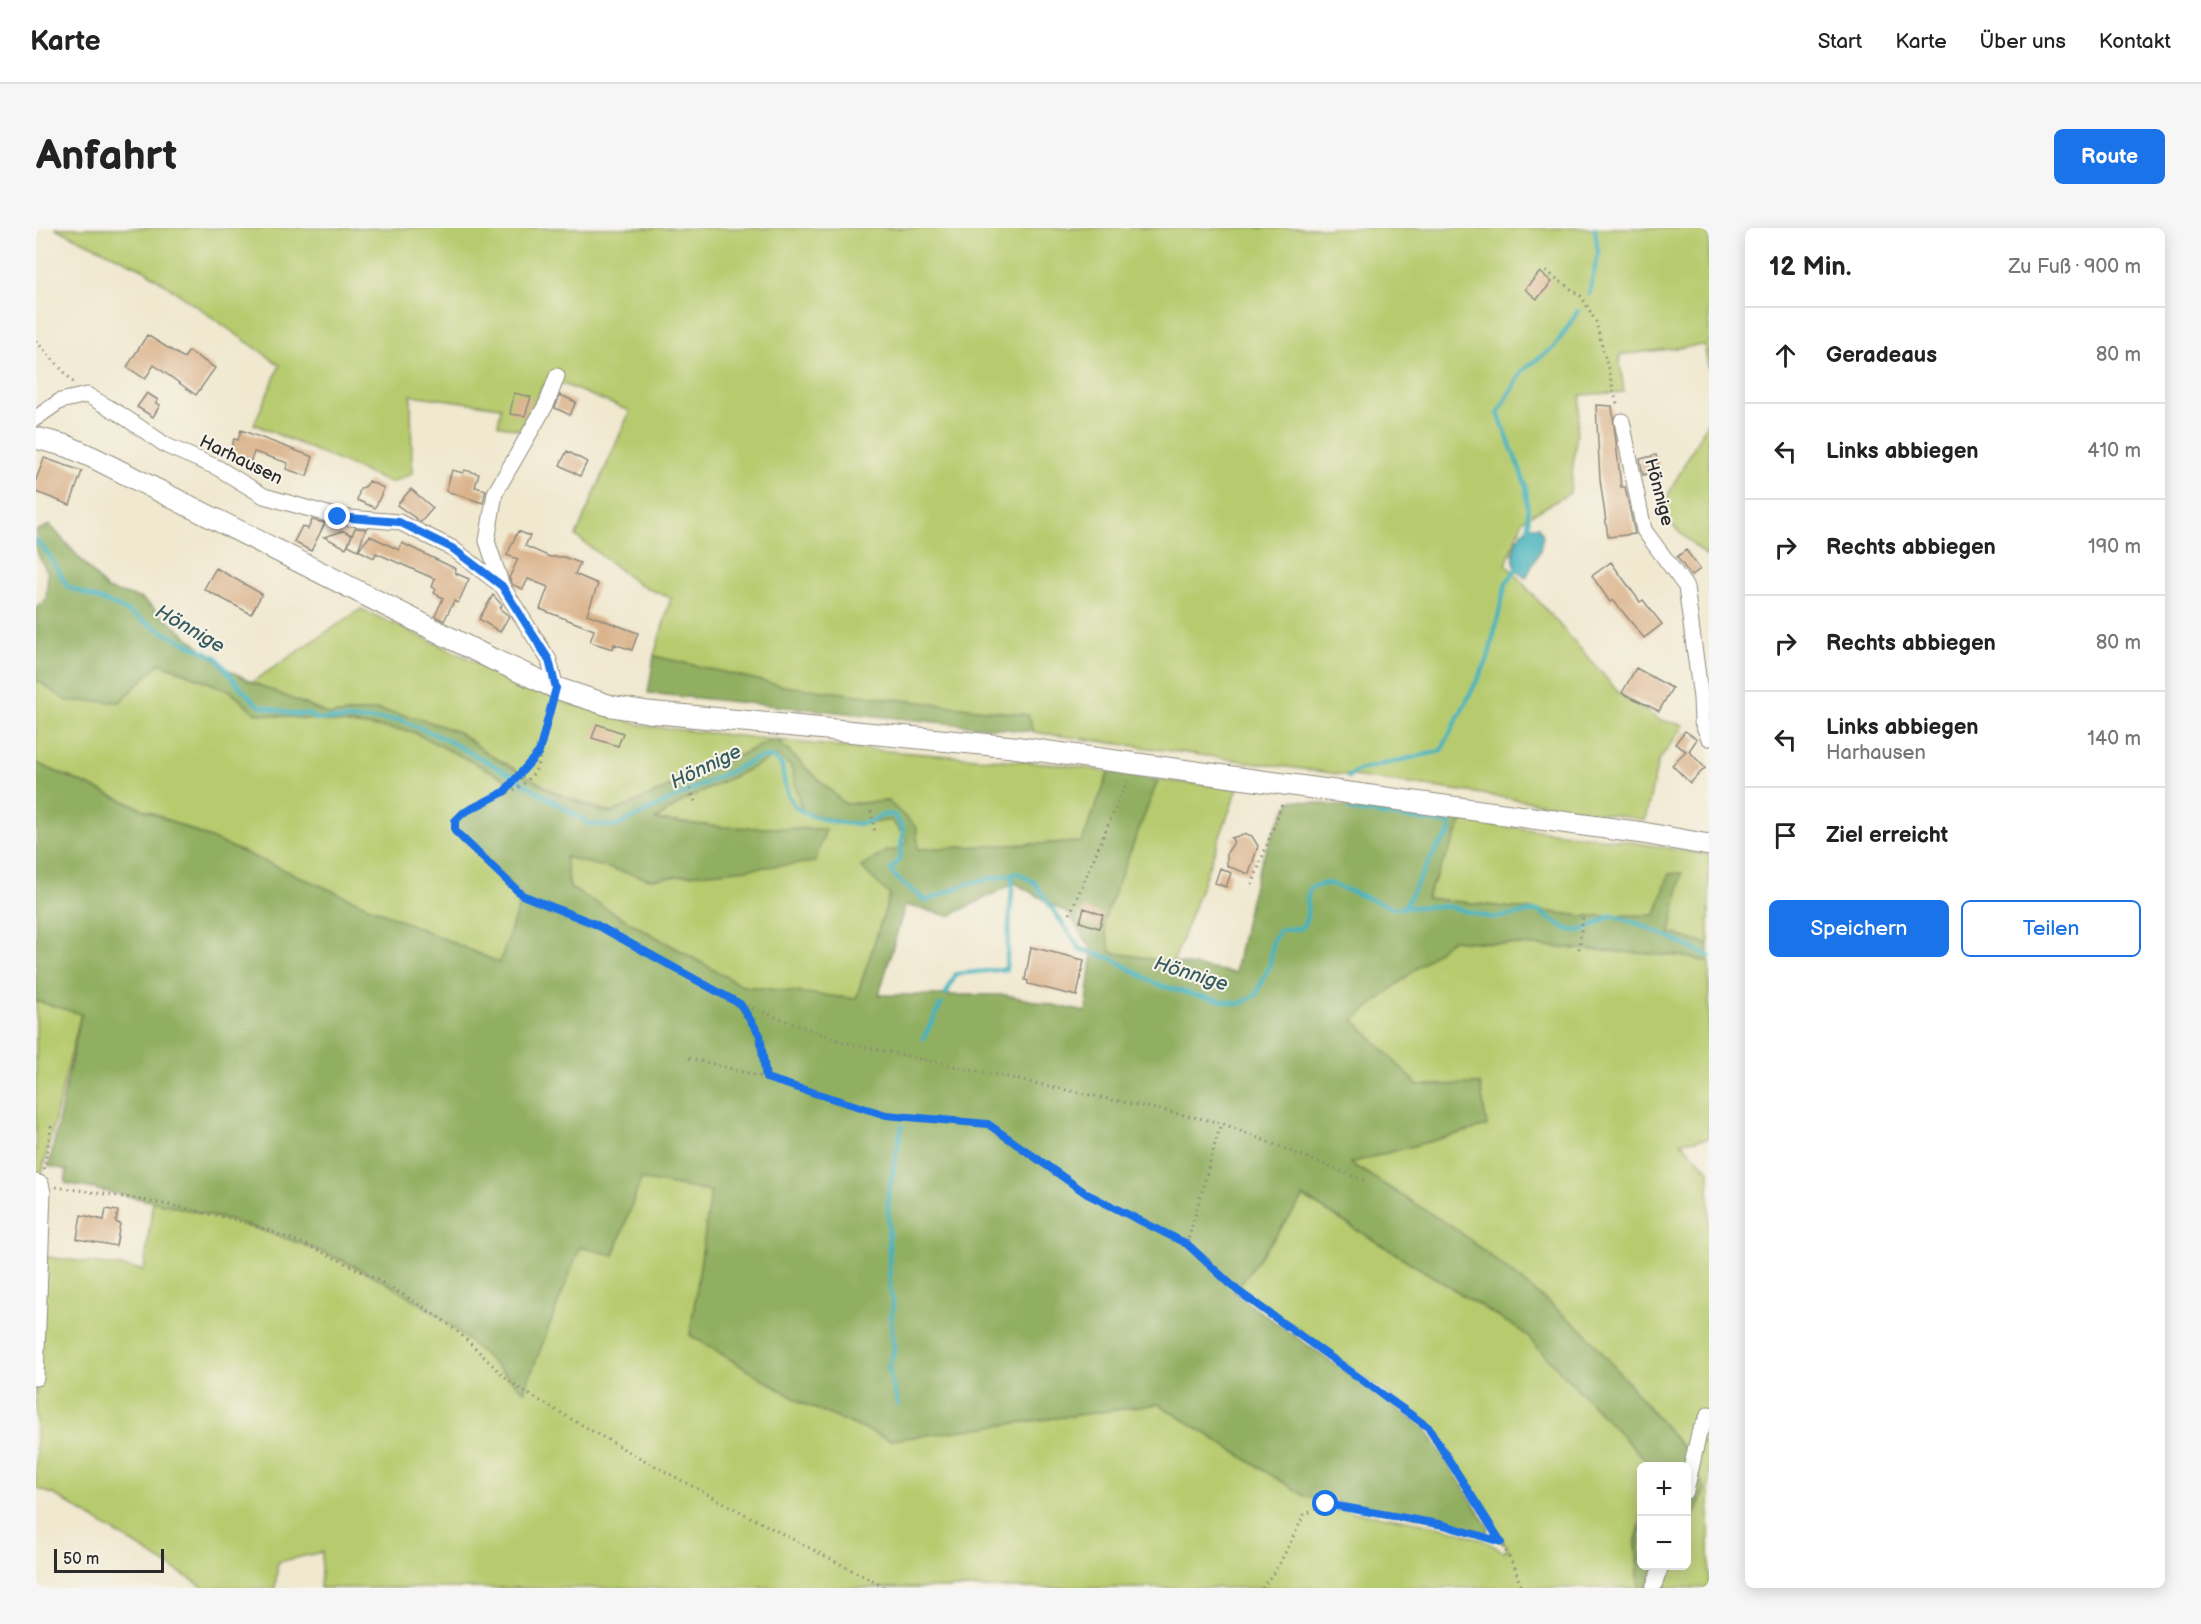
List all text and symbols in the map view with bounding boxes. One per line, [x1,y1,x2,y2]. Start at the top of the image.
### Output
text: Karte [30,25,101,58]
text: Start [1818,29,1862,54]
text: Karte [1895,29,1947,54]
text: Über uns [1980,29,2066,54]
text: Kontakt [2099,29,2171,54]
button: Route [2054,129,2165,184]
text: Anfahrt [36,131,177,182]
text: 12 Min. [1769,252,1852,283]
text: Zu Fuß · 900 m [2009,255,2141,279]
icon: ahead [1769,339,1802,372]
text: Geradeaus [1826,342,1937,369]
text: 80 m [2096,343,2141,367]
street label: Harhausen [196,431,286,489]
icon: left [1769,435,1802,468]
text: Links abbiegen [1826,438,1979,465]
text: 410 m [2087,439,2141,463]
street label: Hönnige [1640,456,1678,528]
route end [324,503,350,529]
icon: right [1769,531,1802,564]
text: Rechts abbiegen [1826,534,1996,561]
text: 190 m [2088,535,2141,559]
water label: Hönnige [151,600,229,659]
icon: right [1769,627,1802,660]
text: Rechts abbiegen [1826,630,1996,657]
text: 80 m [2096,631,2141,655]
text: Links abbiegen [1826,714,1979,741]
icon: left [1769,723,1802,756]
text: 140 m [2087,727,2141,751]
water label: Hönnige [667,739,746,794]
text: Harhausen [1826,741,1926,765]
icon: arrive [1769,819,1802,852]
text: Ziel erreicht [1826,822,1948,849]
button: Speichern [1769,900,1949,957]
button: Teilen [1961,900,2141,957]
water label: Hönnige [1151,951,1231,997]
map controls [1637,1462,1691,1570]
button: + [1637,1462,1691,1516]
route start [1312,1490,1338,1516]
button: − [1637,1516,1691,1570]
scale bar [54,1546,164,1574]
text: 50 m [63,1550,99,1569]

